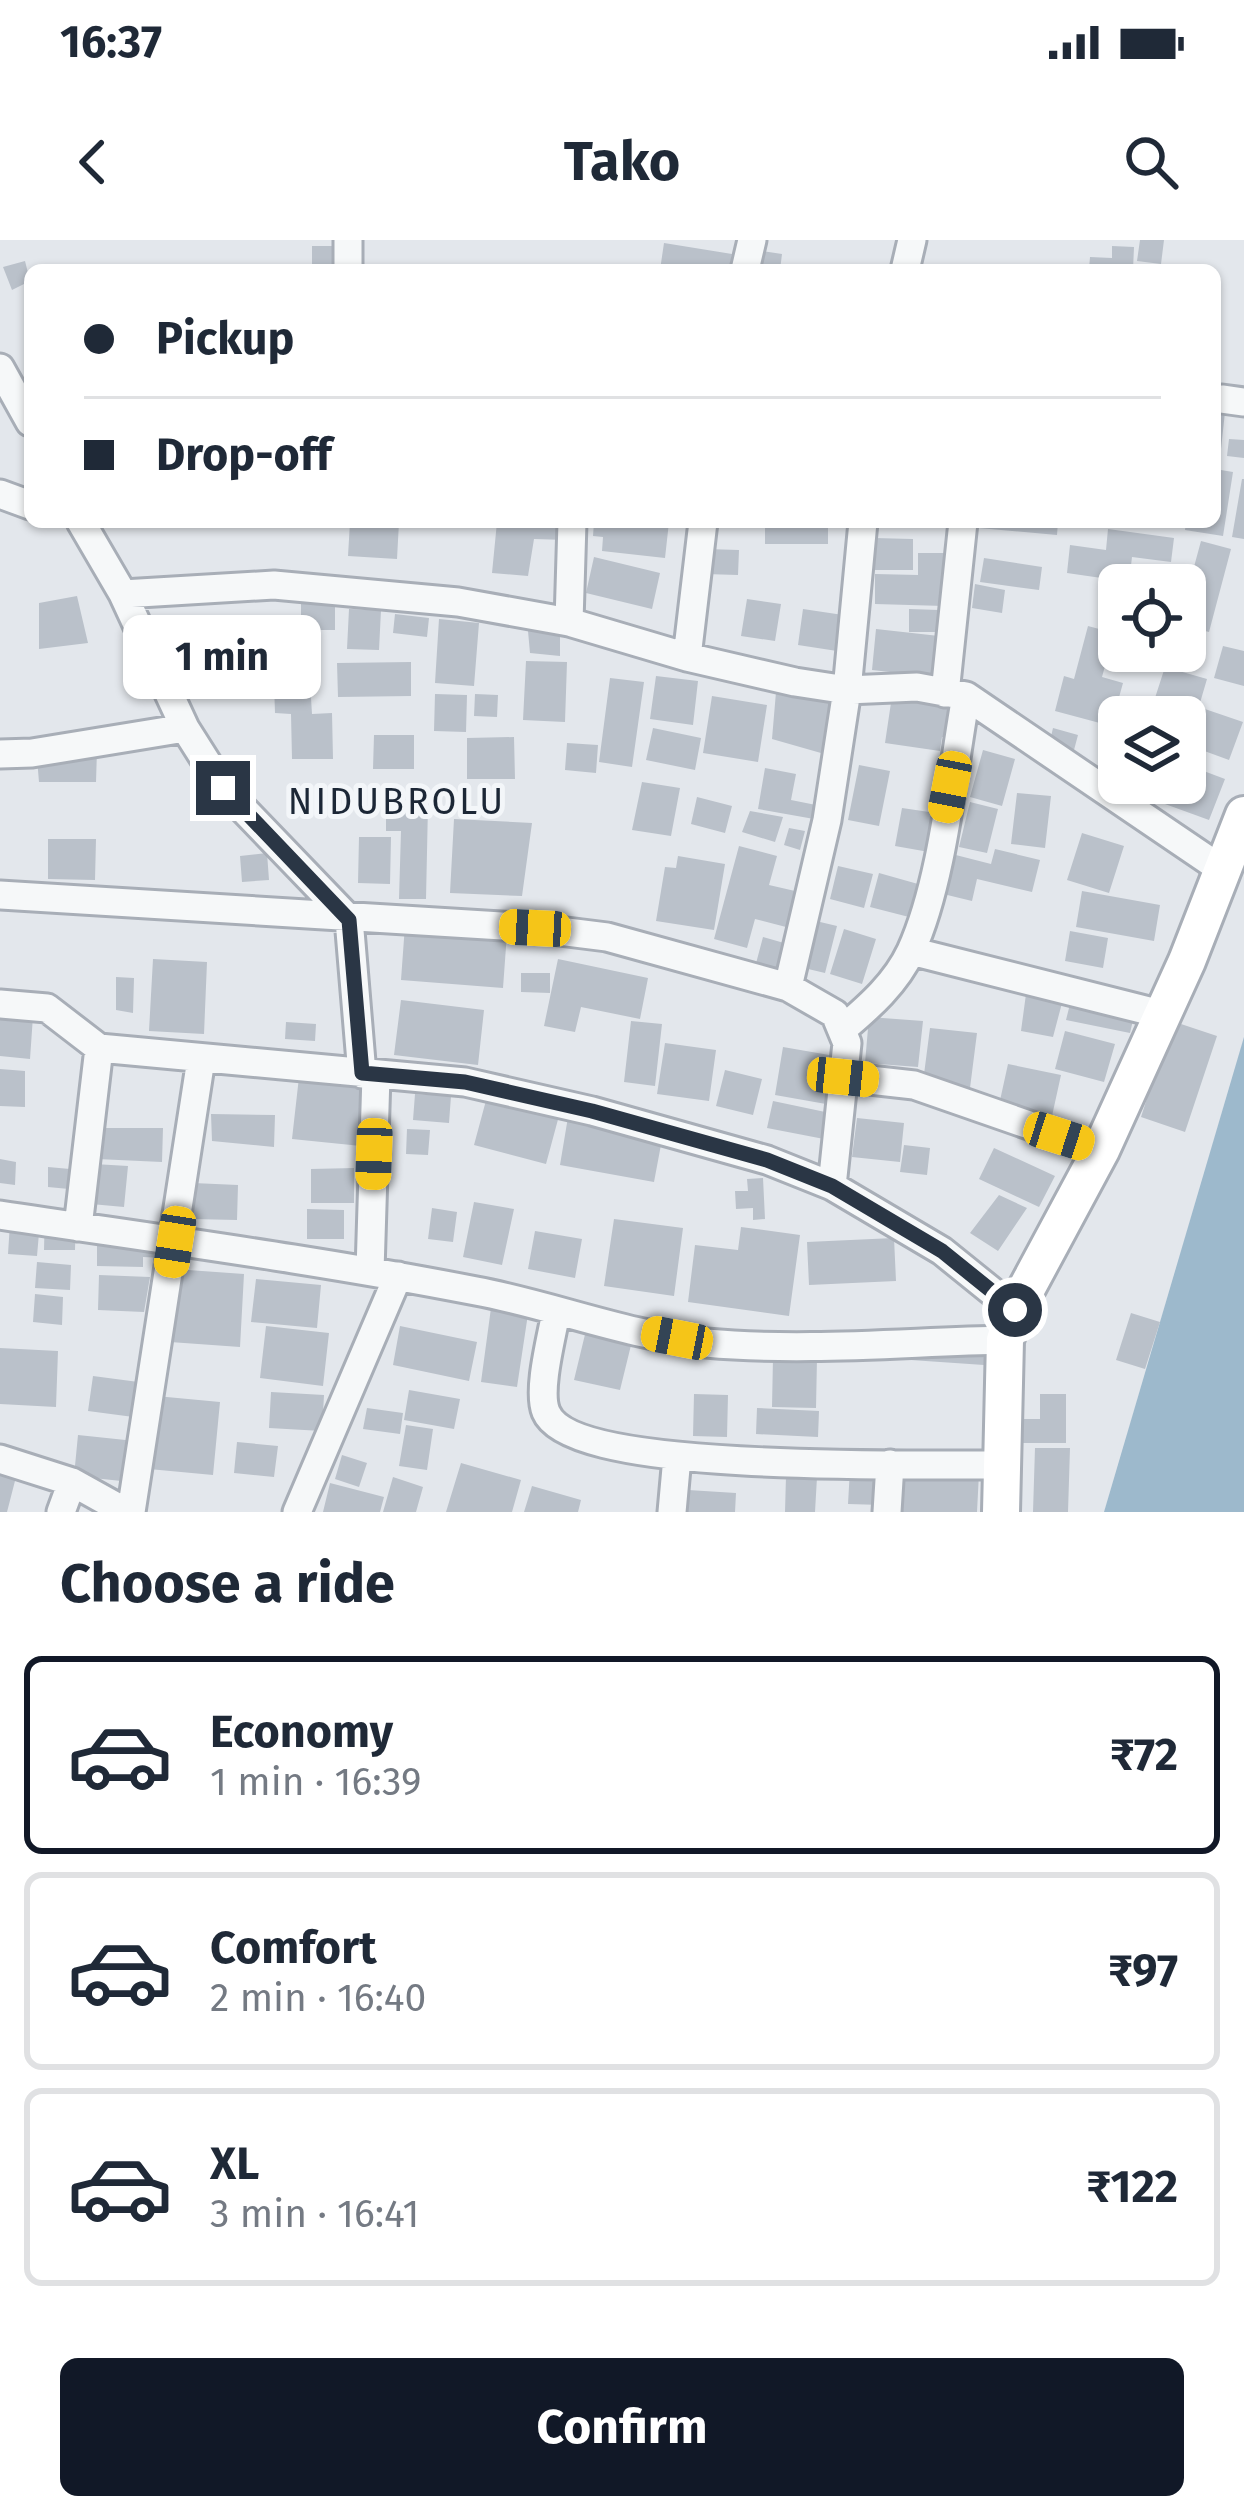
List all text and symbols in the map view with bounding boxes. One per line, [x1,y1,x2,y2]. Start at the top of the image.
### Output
text: 16:37 [60,15,162,69]
icon: back [60,129,126,195]
icon: search [1118,129,1184,195]
text: Tako [564,130,680,194]
text: Pickup [156,312,294,366]
text: Drop-off [156,428,332,482]
map controls [1098,564,1206,804]
button: locate [1098,564,1206,672]
callout: 1 min [124,614,322,698]
text: 1 min [175,634,269,680]
button: layers [1098,696,1206,804]
car [925,748,975,826]
route end [196,761,250,815]
district label: NIDUBROLU [288,780,506,824]
car [498,908,572,948]
car [805,1055,881,1099]
car [1019,1108,1099,1164]
car [355,1117,393,1191]
car [152,1204,198,1280]
route start [988,1283,1042,1337]
car [638,1313,716,1363]
text: Choose a ride [60,1552,395,1616]
icon: car [66,1701,174,1809]
text: Economy [210,1705,393,1759]
text: ₹72 [1110,1728,1178,1782]
text: 1 min · 16:39 [210,1759,421,1805]
icon: car [66,1917,174,2025]
text: Comfort [210,1921,377,1975]
text: ₹97 [1108,1944,1178,1998]
text: 2 min · 16:40 [210,1975,426,2021]
icon: car [66,2133,174,2241]
text: XL [210,2137,259,2191]
text: ₹122 [1086,2160,1178,2214]
text: 3 min · 16:41 [210,2191,419,2237]
button: Confirm [60,2358,1184,2496]

